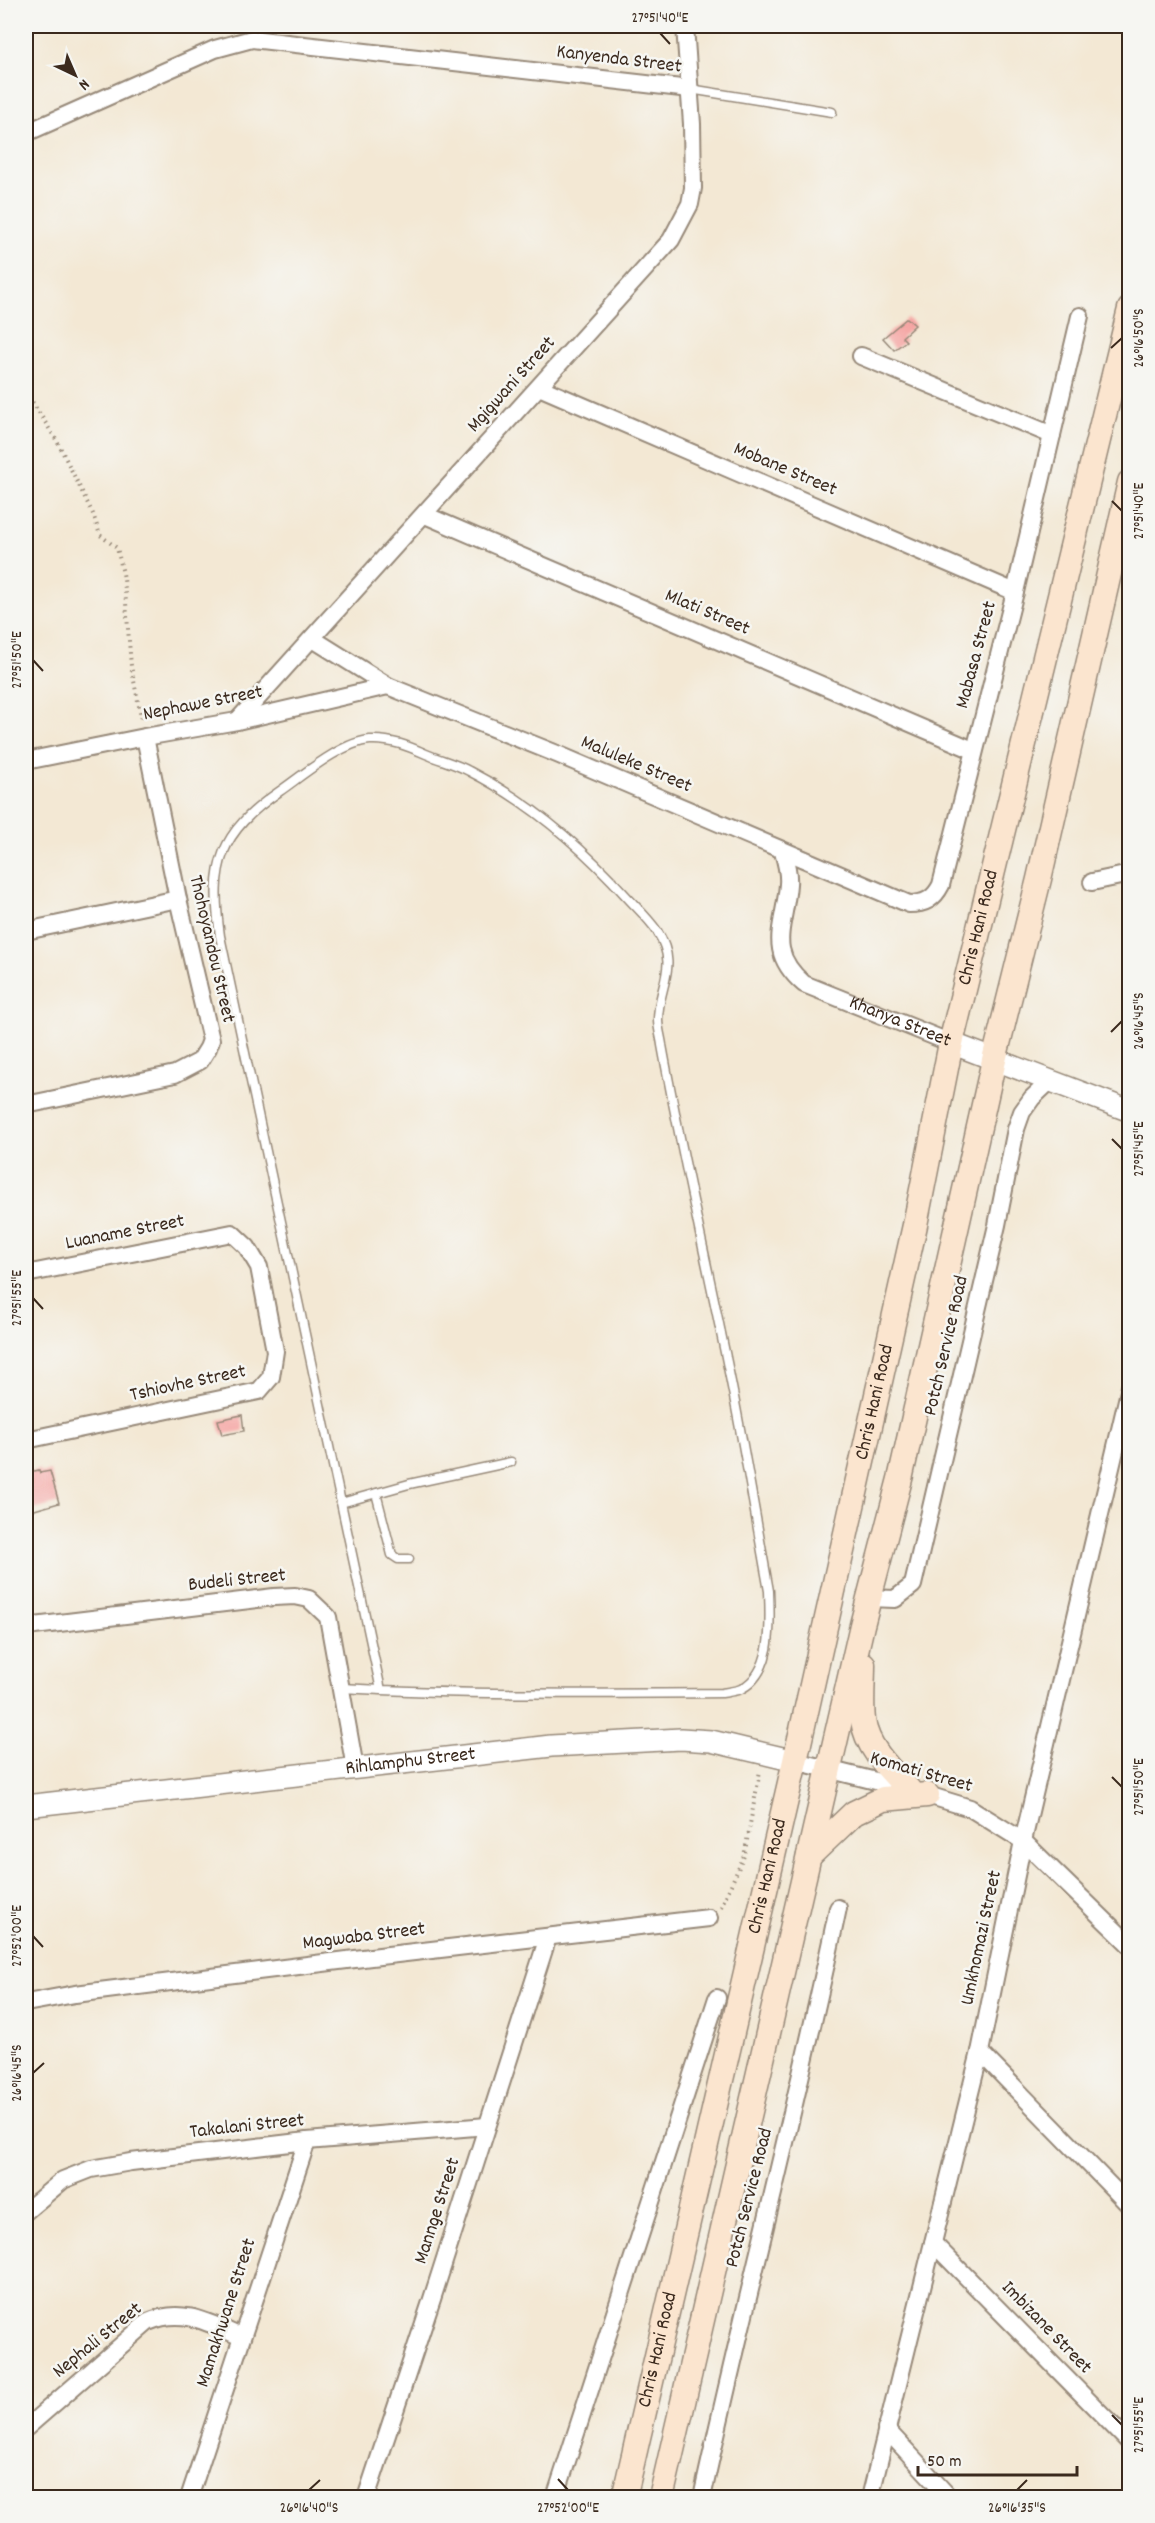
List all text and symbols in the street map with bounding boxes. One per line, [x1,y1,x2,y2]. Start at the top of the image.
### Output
text: 27°51'40"E [632,8,689,30]
street label: Kanyenda Street [555,38,683,82]
north arrow [45,45,105,105]
text: N [73,73,95,95]
text: 26°16'50"S [1129,308,1151,368]
street label: Mgigwani Street [461,331,563,439]
street label: Mobane Street [729,436,841,504]
text: 27°51'40"E [1129,482,1151,539]
street label: Mlati Street [660,583,754,643]
street label: Mabasa Street [949,598,1005,712]
text: 27°51'50"E [7,631,29,689]
street label: Nephawe Street [141,679,265,729]
street label: Maluleke Street [576,729,696,801]
street label: Chris Hani Road [952,867,1007,988]
street label: Thohoyandou Street [180,872,242,1026]
street label: Khanya Street [844,989,955,1055]
text: 26°16'45"S [1129,992,1151,1050]
text: 27°51'45"E [1129,1121,1151,1177]
street label: Luaname Street [63,1208,187,1258]
text: 27°51'55"E [7,1270,29,1326]
street label: Potch Service Road [917,1273,977,1419]
street label: Chris Hani Road [849,1342,902,1463]
street label: Tshiovhe Street [128,1358,248,1410]
street label: Budeli Street [187,1562,287,1600]
street label: Rihlamphu Street [344,1741,477,1783]
street label: Komati Street [866,1745,976,1801]
text: 27°51'50"E [1129,1758,1151,1816]
street label: Chris Hani Road [741,1816,795,1937]
street label: Umkhomazi Street [954,1868,1010,2008]
text: 27°52'00"E [7,1905,29,1967]
street label: Magwaba Street [301,1916,427,1958]
text: 26°16'45"S [7,2044,29,2102]
street label: Takalani Street [188,2107,306,2147]
street label: Potch Service Road [719,2125,781,2271]
street label: Mannge Street [408,2154,468,2268]
street label: Mamakhwane Street [190,2235,264,2391]
street label: Imbizane Street [994,2275,1098,2381]
street label: Chris Hani Road [631,2289,685,2410]
street label: Nephali Street [47,2296,149,2386]
text: 27°51'55"E [1129,2397,1151,2453]
scale bar [918,2439,1077,2477]
text: 50 m [927,2450,962,2475]
text: 26°16'40"S [280,2498,338,2520]
text: 27°52'00"E [537,2498,599,2520]
text: 26°16'35"S [988,2498,1046,2520]

